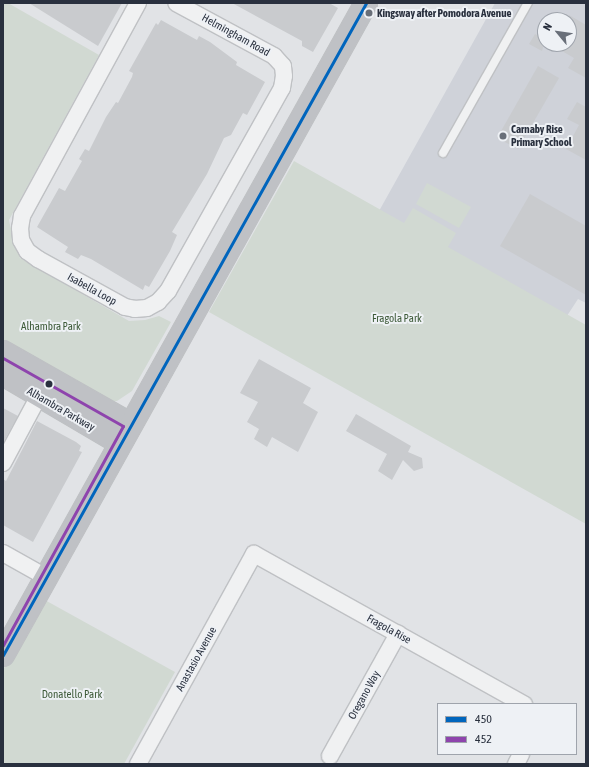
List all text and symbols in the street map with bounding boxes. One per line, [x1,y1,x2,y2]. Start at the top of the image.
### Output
place label: Kingsway after Pomodora Avenue [377,6,511,20]
marker: Kingsway after Pomodora Avenue [364,8,374,18]
street label: Helmingham Road [200,11,272,59]
north arrow [537,12,577,52]
text: N [541,21,554,32]
place label: Carnaby Rise Primary School [511,123,572,149]
marker: Carnaby Rise Primary School [498,131,508,141]
street label: Isabella Loop [65,270,119,308]
park label: Fragola Park [372,311,422,325]
park label: Alhambra Park [21,319,81,333]
unlabelled marker [44,379,54,389]
street label: Alhambra Parkway [25,384,97,434]
street label: Fragola Rise [365,611,413,647]
street label: Anastasio Avenue [173,625,219,693]
street label: Oregano Way [345,668,383,722]
park label: Donatello Park [42,687,102,701]
legend [437,703,577,755]
text: 450 [475,712,492,726]
text: 452 [475,732,492,746]

